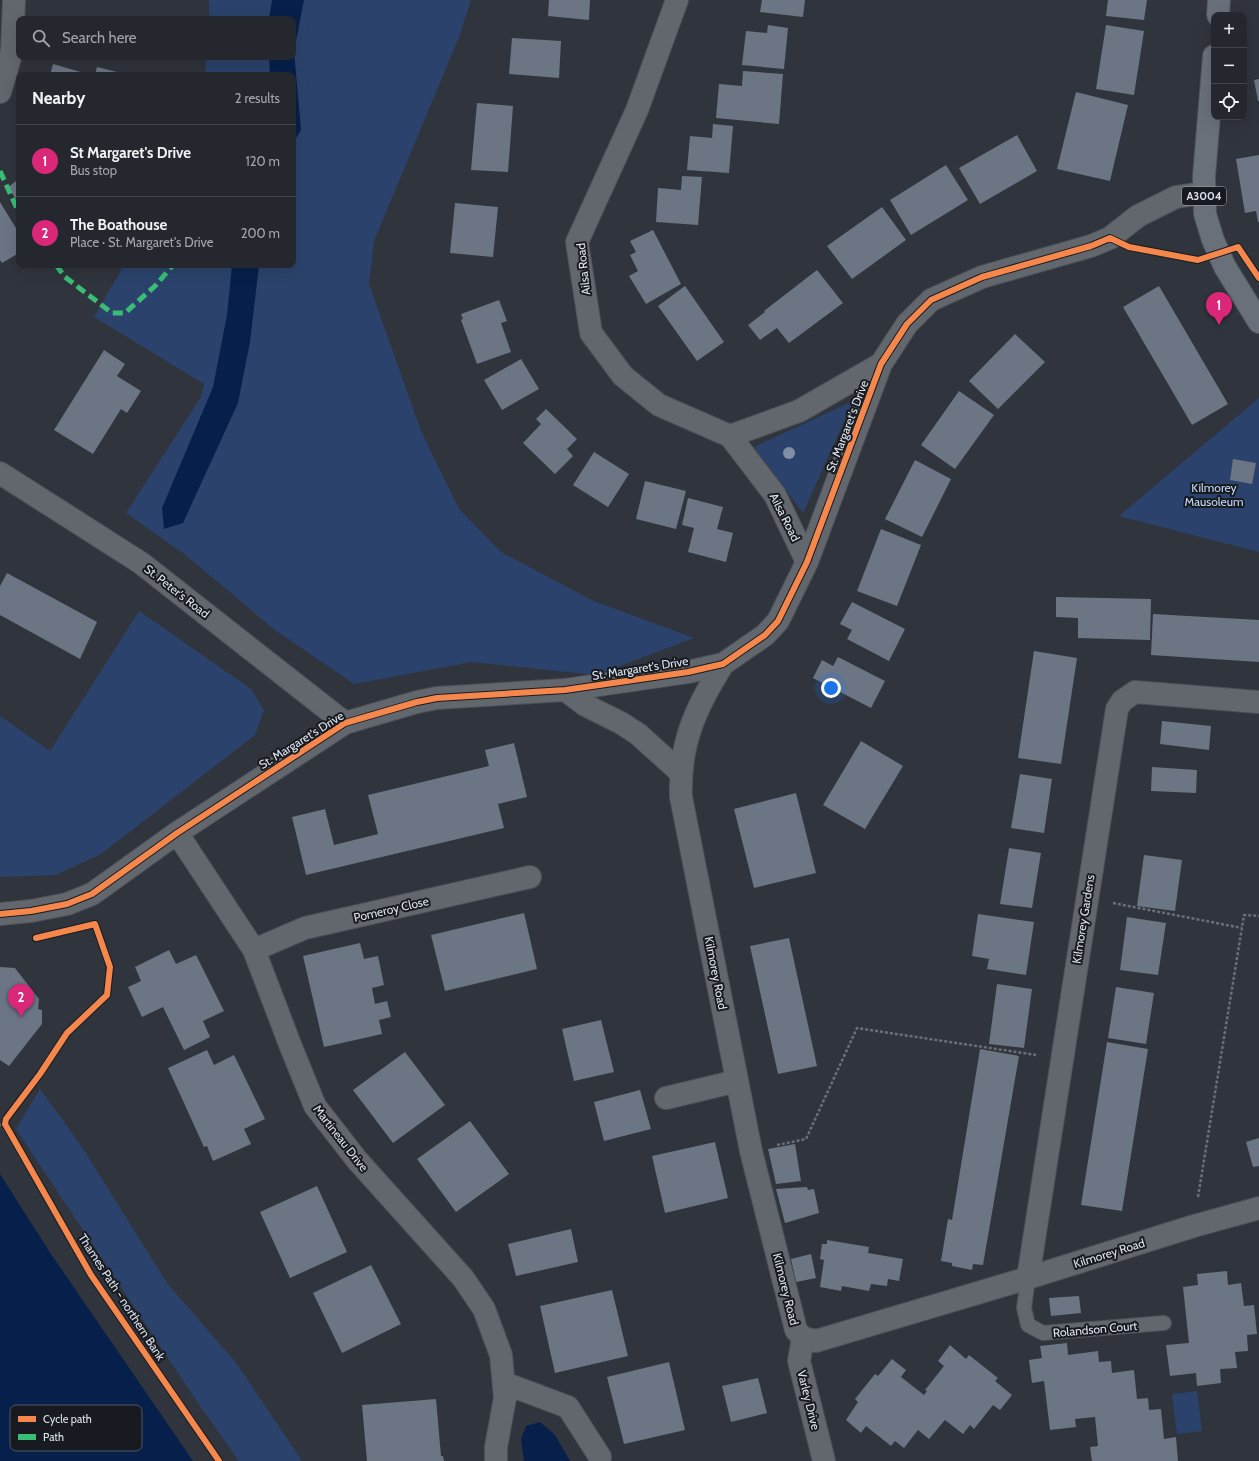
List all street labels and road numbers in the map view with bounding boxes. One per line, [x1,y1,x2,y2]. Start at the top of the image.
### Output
road number: A3004 [1182,187,1226,205]
street label: Ailsa Road [573,242,593,296]
street label: St. Margaret's Drive [823,378,871,474]
street label: Ailsa Road [766,490,804,544]
street label: St. Peter's Road [141,561,213,621]
street label: St. Margaret's Drive [591,653,689,683]
street label: St. Margaret's Drive [256,708,346,772]
street label: Kilmorey Gardens [1069,873,1097,965]
street label: Pomeroy Close [352,893,430,925]
street label: Kilmorey Road [702,935,730,1011]
street label: Martineau Drive [310,1102,372,1174]
street label: Thames Path - northern Bank [75,1231,169,1364]
street label: Kilmorey Road [1071,1235,1147,1271]
street label: Kilmorey Road [770,1251,802,1327]
street label: Rolandson Court [1052,1318,1138,1340]
street label: Varley Drive [794,1369,824,1431]

